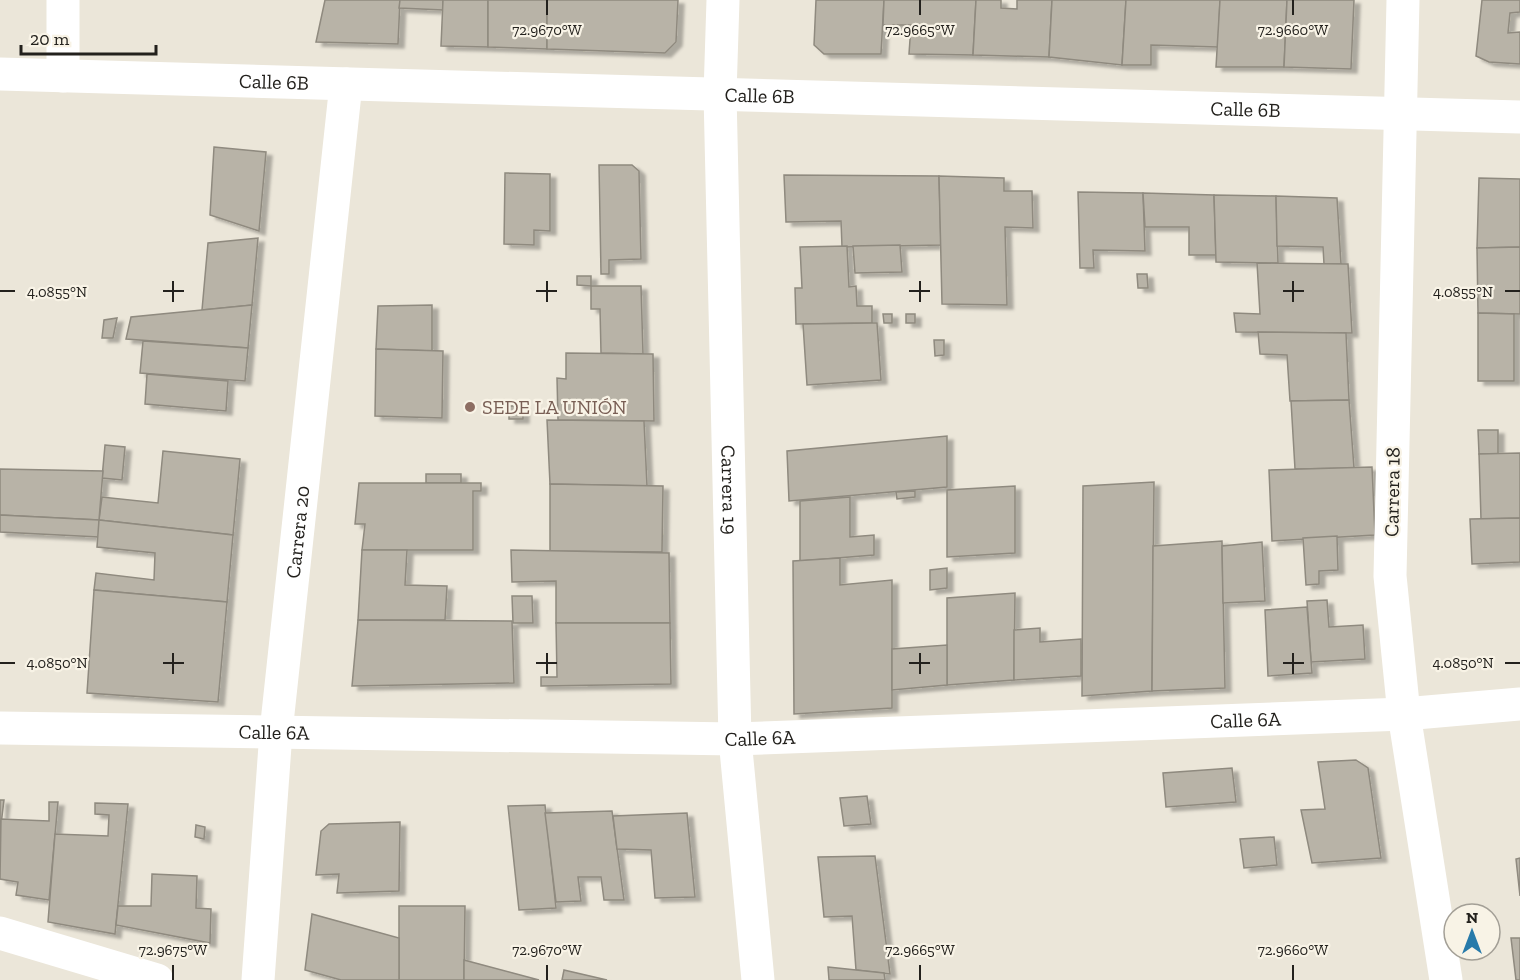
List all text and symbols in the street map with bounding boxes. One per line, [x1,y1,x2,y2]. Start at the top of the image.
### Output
scale bar [21,18,156,56]
text: 72.9670°W [512,21,582,39]
text: 72.9665°W [885,21,955,39]
text: 72.9660°W [1258,21,1328,39]
text: 20 m [30,28,70,50]
street label: Calle 6B [239,69,309,95]
street label: Calle 6B [724,83,795,108]
street label: Calle 6B [1210,96,1281,122]
text: 4.0855°N [27,283,87,301]
text: 4.0855°N [1433,283,1493,301]
place label: SEDE LA UNIÓN [482,395,627,419]
marker: SEDE LA UNIÓN [463,400,477,414]
street label: Carrera 19 [716,445,742,535]
street label: Carrera 18 [1379,447,1405,537]
street label: Carrera 20 [281,484,315,579]
text: 4.0850°N [26,654,88,672]
text: 4.0850°N [1432,654,1494,672]
street label: Calle 6A [1210,707,1282,733]
street label: Calle 6A [238,720,311,745]
street label: Calle 6A [724,725,797,751]
north arrow [1442,902,1502,962]
text: N [1466,908,1478,927]
text: 72.9675°W [139,941,207,959]
text: 72.9670°W [512,941,582,959]
text: 72.9665°W [885,941,955,959]
text: 72.9660°W [1258,941,1328,959]

